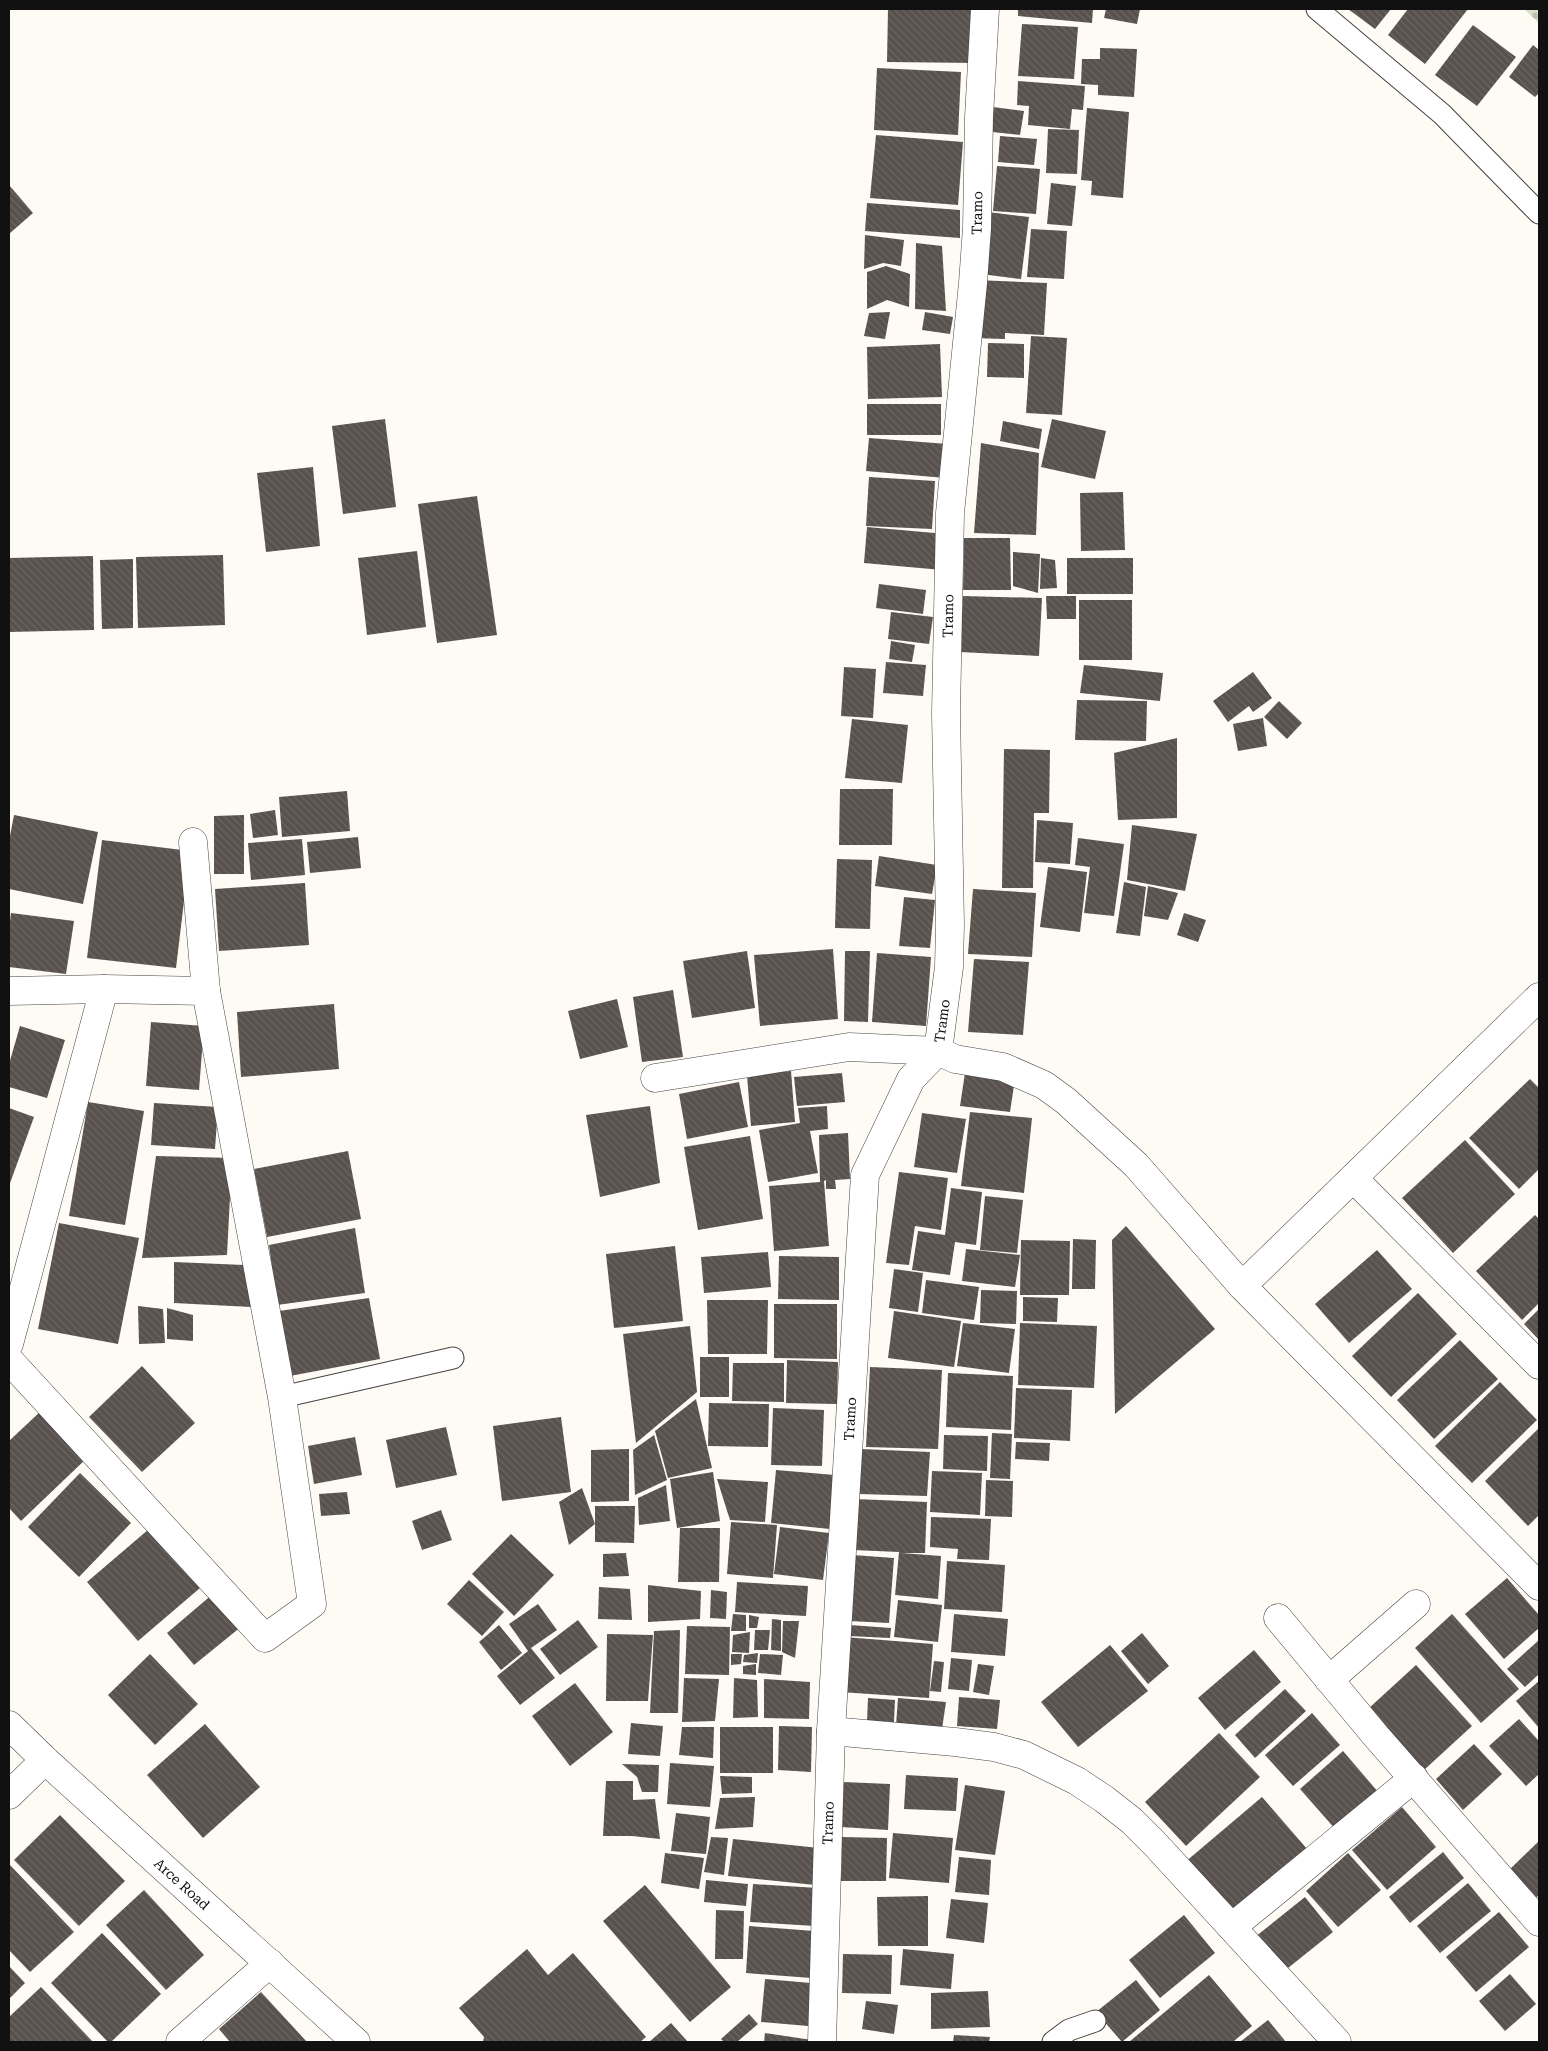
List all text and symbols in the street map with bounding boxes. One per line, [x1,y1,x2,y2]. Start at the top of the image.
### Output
street label: Tramo [969,191,985,235]
street label: Tramo [940,594,956,638]
street label: Tramo [931,998,953,1044]
street label: Tramo [841,1397,859,1441]
street label: Tramo [819,1801,837,1845]
street label: Arce Road [151,1855,213,1913]

